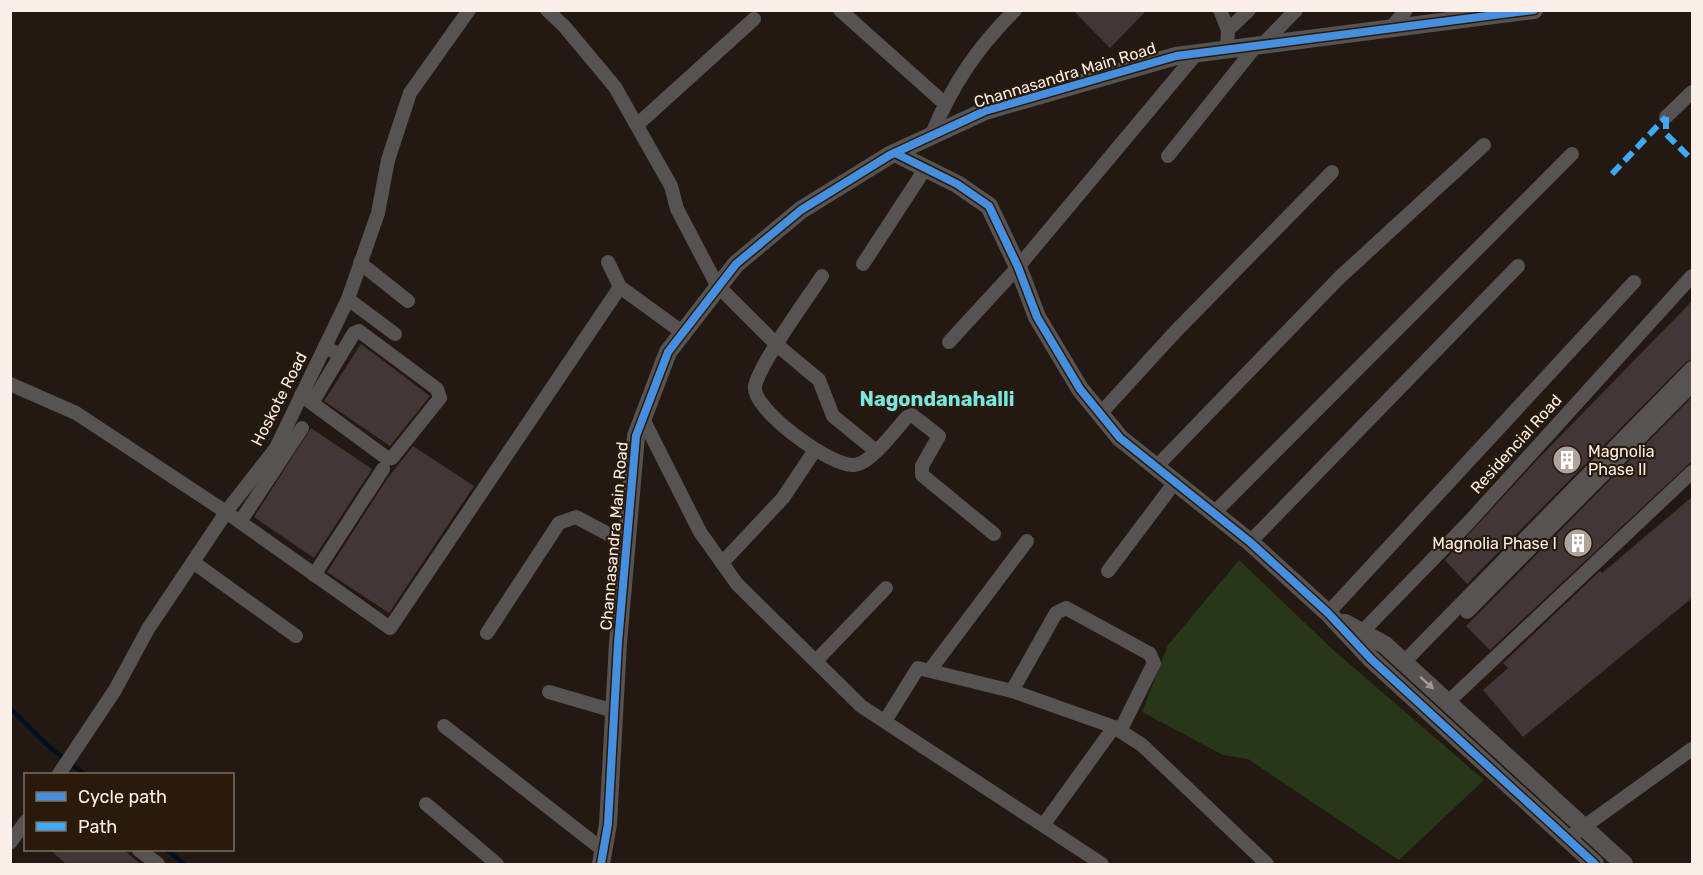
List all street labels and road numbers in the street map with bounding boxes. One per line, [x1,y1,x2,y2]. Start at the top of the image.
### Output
street label: Channasandra Main Road [972,38,1158,112]
street label: Hoskote Road [247,349,311,449]
street label: Residencial Road [1467,391,1565,497]
street label: Channasandra Main Road [596,441,632,631]

